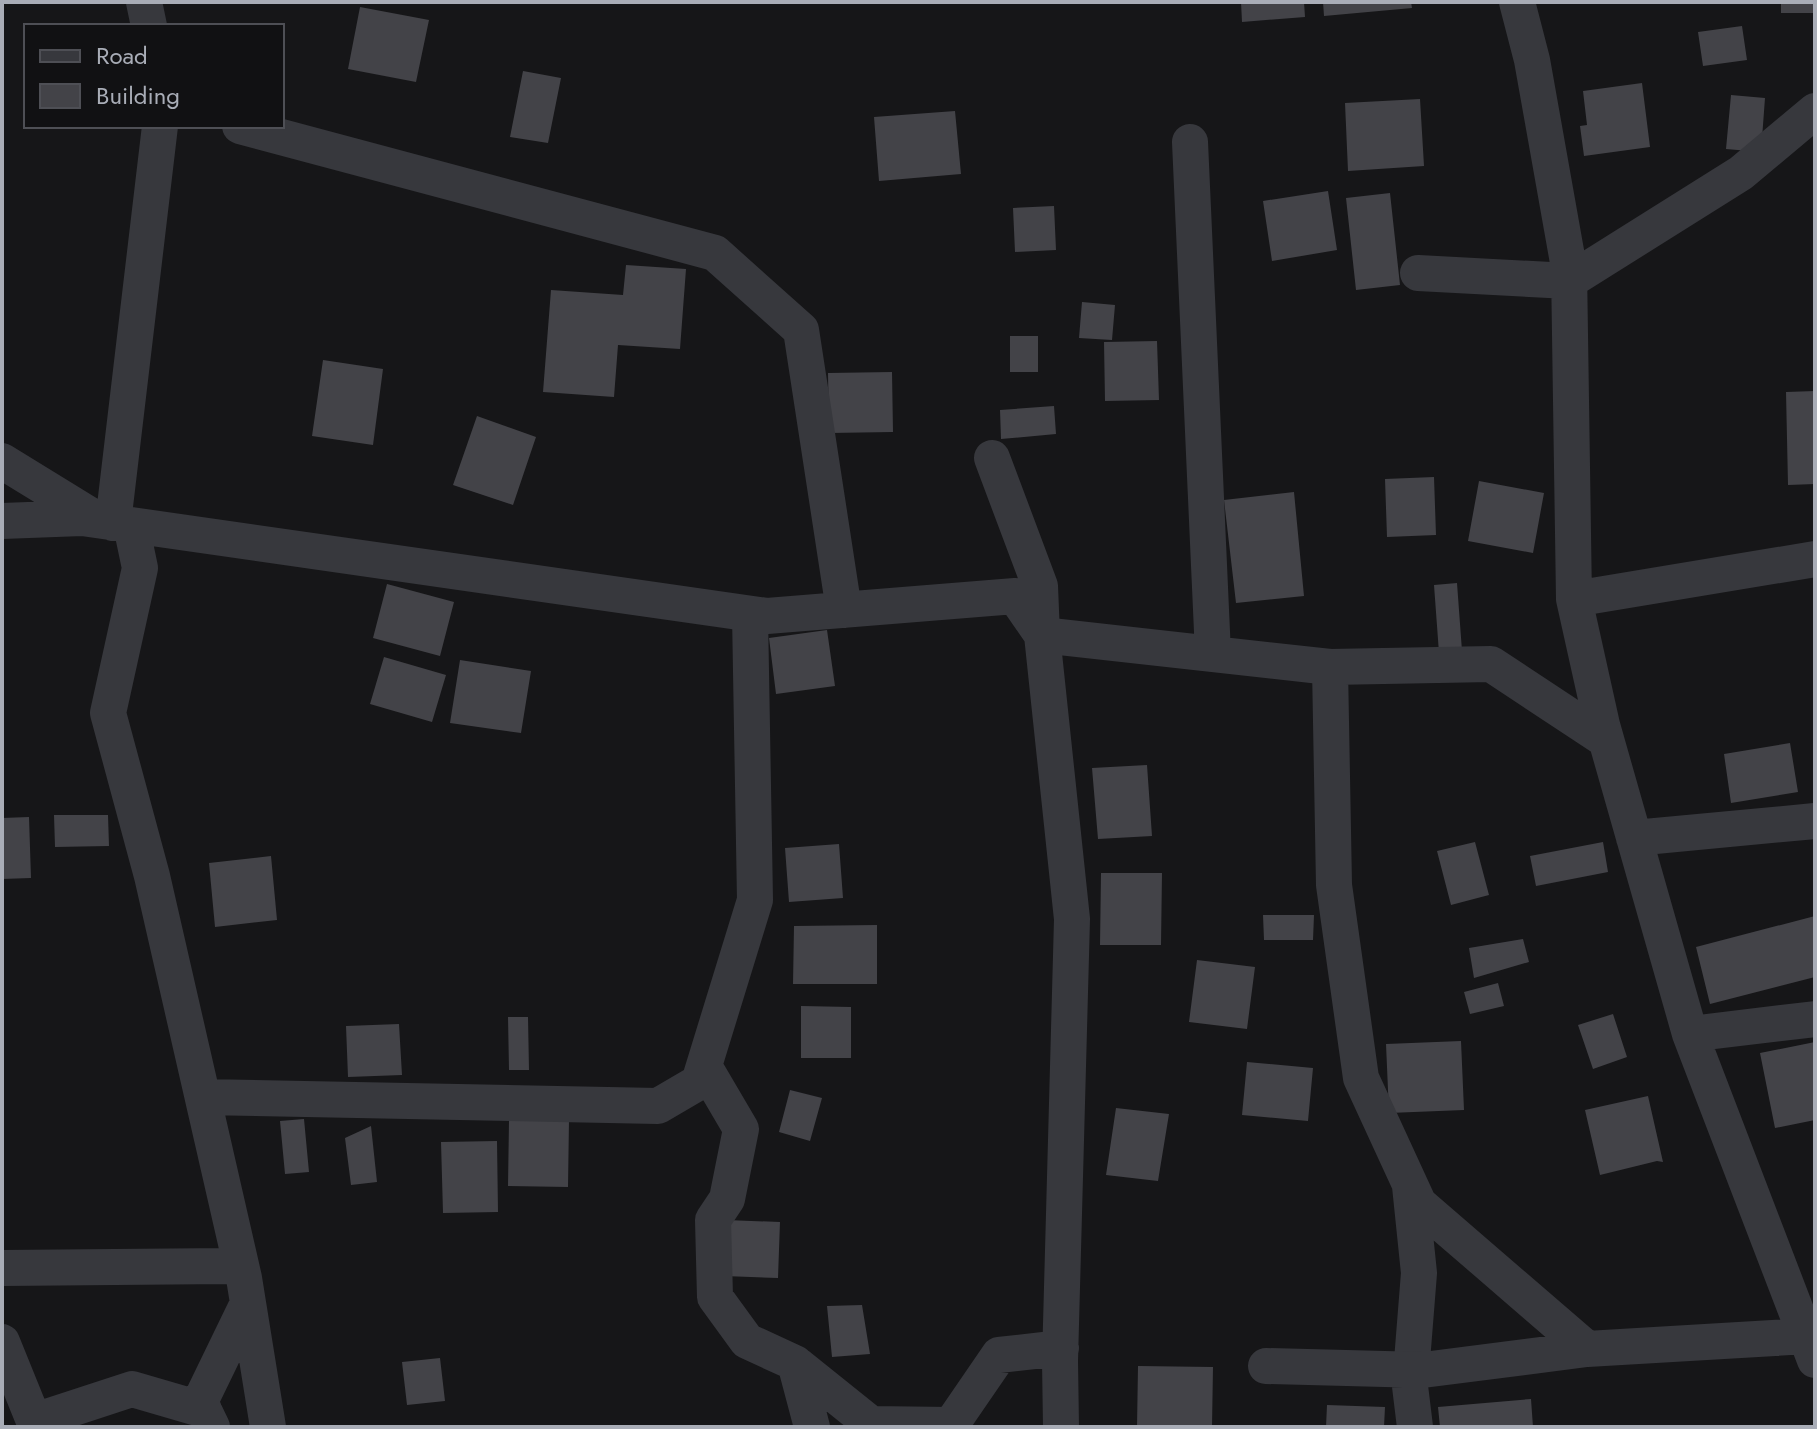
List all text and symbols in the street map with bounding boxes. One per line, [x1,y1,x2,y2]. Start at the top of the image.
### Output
legend [24,24,284,128]
text: Road [96,38,148,73]
text: Building [96,78,180,113]

